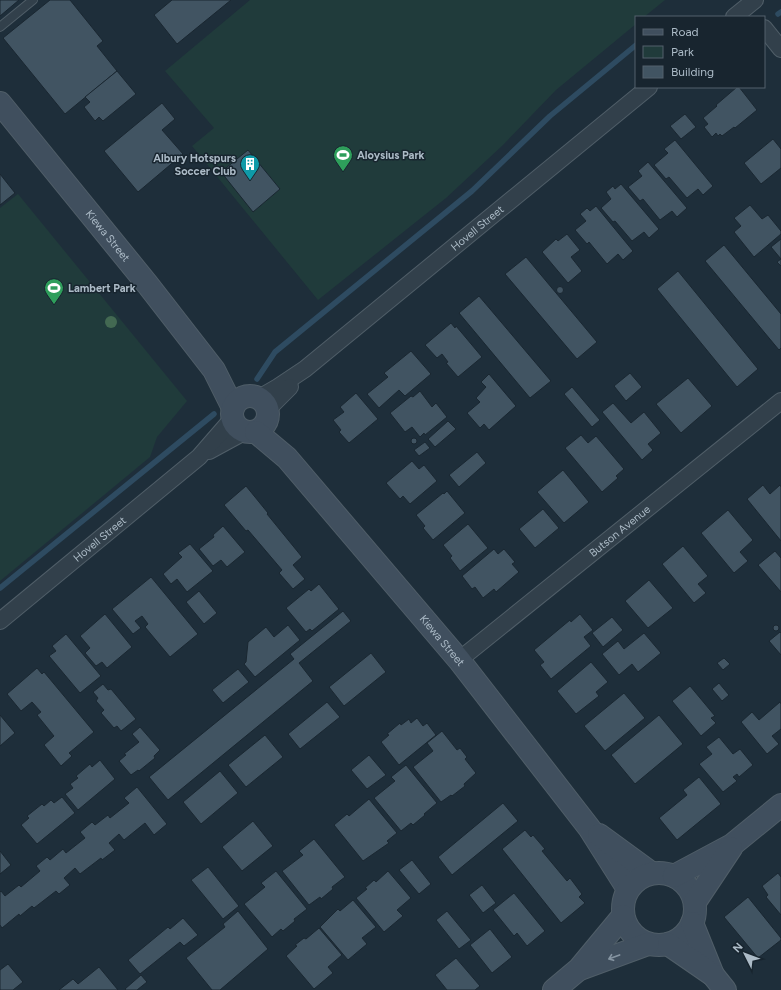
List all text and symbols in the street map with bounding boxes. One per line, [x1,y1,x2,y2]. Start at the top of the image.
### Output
legend [635,16,765,88]
text: Road [671,25,699,39]
text: Park [671,45,694,59]
text: Building [671,65,714,79]
sports icon: Aloysius Park [332,144,354,172]
place label: Aloysius Park [357,149,425,162]
place label: Albury Hotspurs Soccer Club [153,152,236,178]
building icon: Albury Hotspurs Soccer Club [239,153,261,181]
street label: Hovell Street [448,203,507,254]
street label: Kiewa Street [83,208,132,264]
sports icon: Lambert Park [43,277,65,305]
place label: Lambert Park [68,282,136,295]
street label: Butson Avenue [587,503,653,560]
street label: Hovell Street [71,514,129,565]
street label: Kiewa Street [417,613,467,669]
north arrow [725,934,765,974]
text: N [730,940,746,955]
one-way arrow [608,953,620,961]

